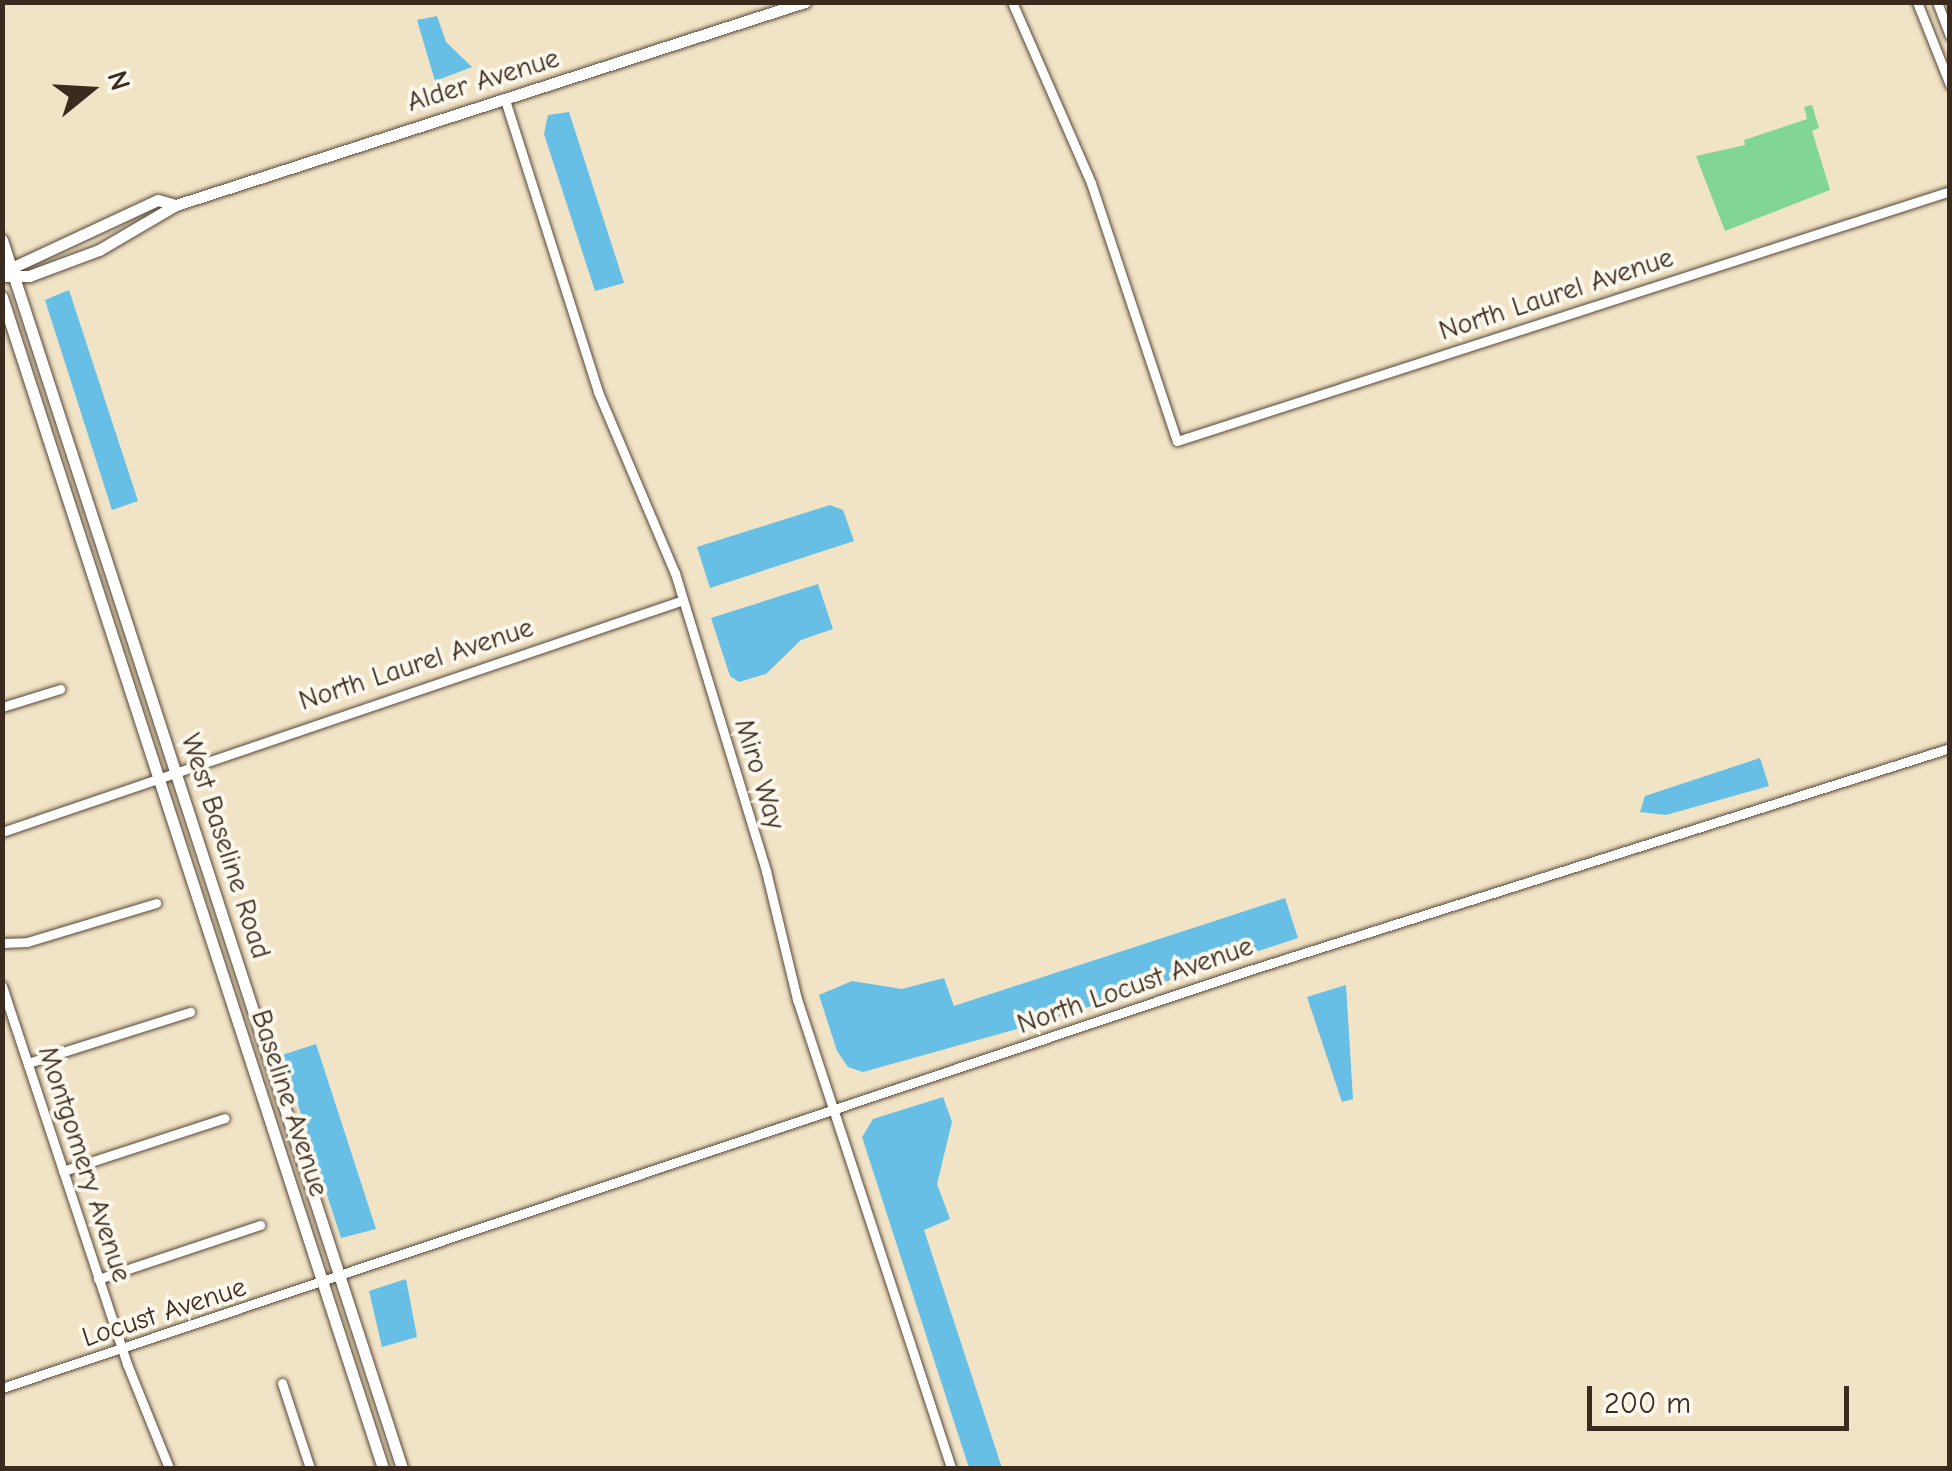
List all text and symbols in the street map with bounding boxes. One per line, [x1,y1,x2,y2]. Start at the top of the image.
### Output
north arrow [40,40,140,140]
street label: Alder Avenue [403,41,563,119]
text: N [100,67,137,94]
street label: North Laurel Avenue [1435,240,1677,348]
street label: North Laurel Avenue [295,610,537,718]
street label: Miro Way [727,715,793,833]
street label: West Baseline Road [174,729,278,963]
street label: North Locust Avenue [1013,929,1257,1041]
street label: Baseline Avenue [244,1006,336,1200]
street label: Montgomery Avenue [31,1042,139,1286]
street label: Locust Avenue [78,1270,250,1354]
scale bar [1592,1366,1854,1428]
text: 200 m [1604,1386,1691,1421]

